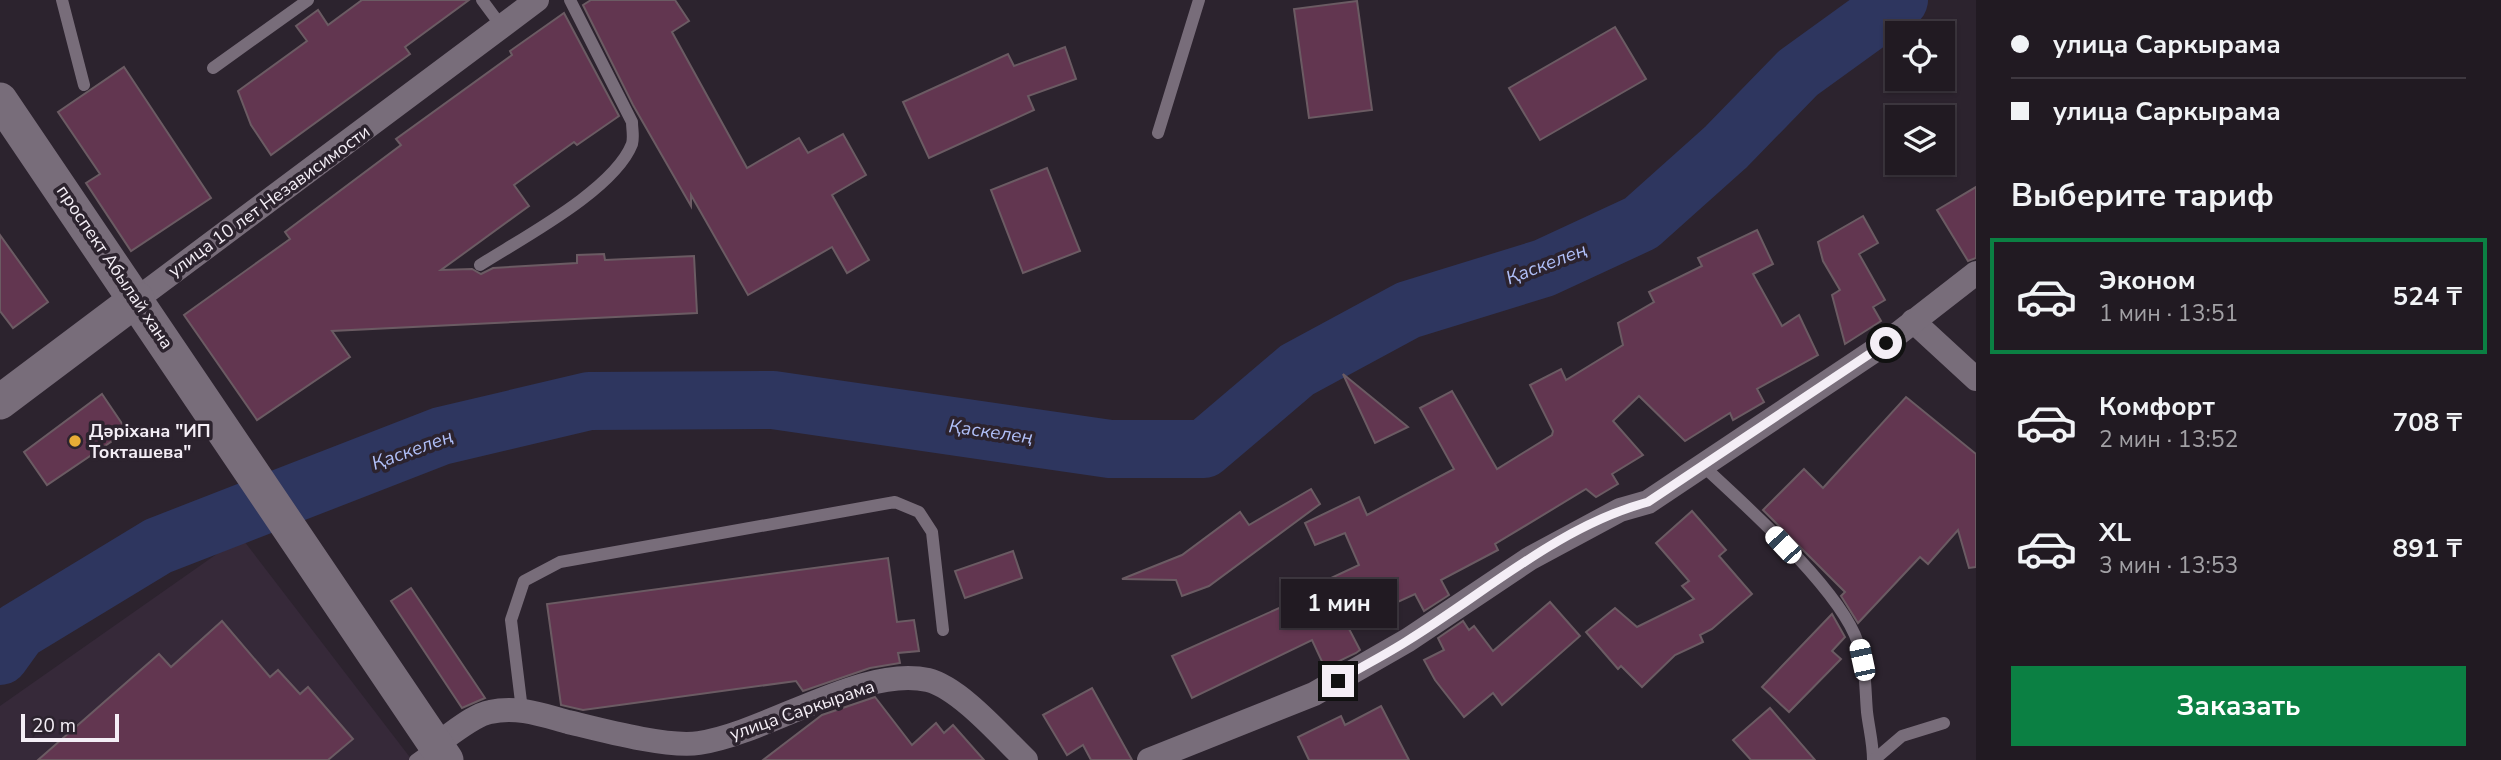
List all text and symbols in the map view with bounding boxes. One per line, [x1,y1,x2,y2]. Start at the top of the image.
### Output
map controls [1885,21,1955,175]
button: locate [1885,21,1955,91]
text: улица Саркырама [2053,27,2281,62]
text: улица Саркырама [2053,94,2281,129]
button: layers [1885,105,1955,175]
street label: улица 10 лет Независимости [163,119,375,283]
text: Выберите тариф [2011,174,2274,217]
street label: проспект Абылай хана [51,180,179,354]
water label: Қаскелең [1502,237,1591,291]
text: Эконом [2099,263,2196,298]
icon: car [2015,265,2078,328]
text: 524 ₸ [2393,279,2462,314]
text: 1 мин · 13:51 [2099,298,2238,329]
route start [1870,327,1902,359]
text: Комфорт [2099,389,2215,424]
icon: car [2015,391,2078,454]
text: 708 ₸ [2393,405,2462,440]
water label: Қаскелең [947,413,1035,451]
place label: Дәріхана "ИП Токташева" [89,419,211,464]
water label: Қаскелең [368,423,457,477]
text: 2 мин · 13:52 [2099,424,2238,455]
marker: Дәріхана "ИП Токташева" [67,433,83,449]
text: XL [2099,515,2131,550]
icon: car [2015,517,2078,580]
car [1761,522,1806,568]
text: 891 ₸ [2393,531,2462,566]
text: 3 мин · 13:53 [2099,550,2238,581]
callout: 1 мин [1280,580,1396,628]
text: 1 мин [1307,588,1371,619]
car [1848,637,1877,683]
route end [1322,665,1354,697]
button: Заказать [2011,666,2466,746]
street label: улица Саркырама [726,674,878,746]
scale bar [21,711,119,743]
text: 20 m [32,713,76,739]

